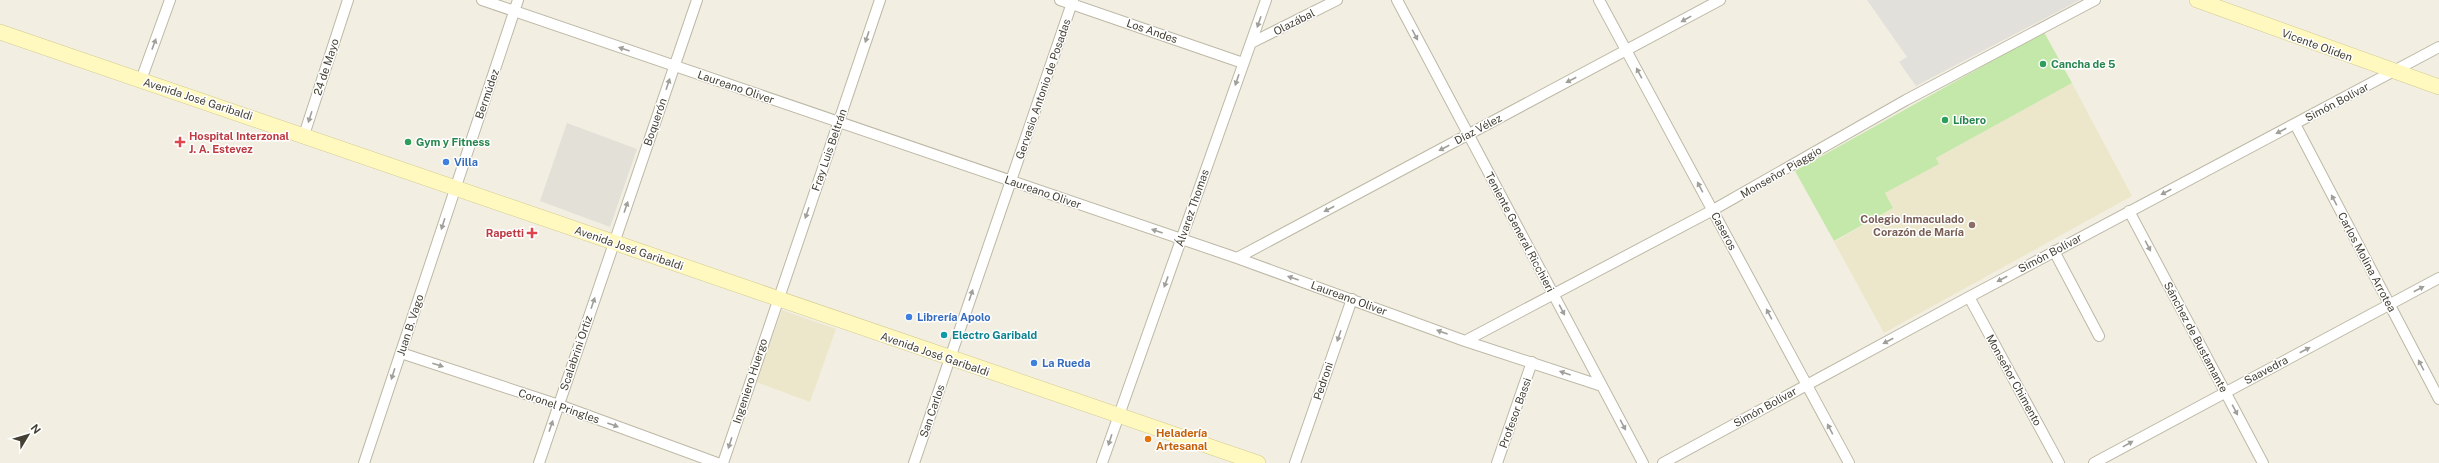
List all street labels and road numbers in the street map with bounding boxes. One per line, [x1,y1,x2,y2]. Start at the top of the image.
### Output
street label: Olazábal [1271,7,1317,37]
street label: Gervasio Antonio de Posadas [1013,17,1073,161]
street label: Los Andes [1125,17,1179,45]
street label: Vicente Oliden [2280,27,2354,63]
street label: 24 de Mayo [311,37,341,97]
street label: Bermúdez [473,68,501,120]
street label: Laureano Oliver [696,68,776,106]
street label: Avenida José Garibaldi [142,76,254,122]
street label: Simón Bolívar [2303,80,2371,124]
street label: Boquerón [641,97,669,147]
street label: Fray Luis Beltrán [809,107,849,193]
street label: Díaz Vélez [1452,112,1504,146]
street label: Monseñor Piaggio [1738,144,1824,200]
street label: Álvarez Thomas [1172,167,1211,248]
street label: Teniente General Ricchieri [1483,170,1557,294]
street label: Laureano Oliver [1003,173,1083,211]
street label: Caseros [1709,210,1739,252]
street label: Carlos Molina Arrotea [2336,210,2398,314]
street label: Avenida José Garibaldi [573,224,685,272]
street label: Simón Bolívar [2016,231,2084,275]
street label: Laureano Oliver [1309,279,1389,317]
street label: Sánchez de Bustamante [2162,280,2230,394]
street label: Juan B. Vago [394,293,426,357]
street label: Scalabrini Ortiz [558,314,594,392]
street label: Avenida José Garibaldi [879,330,991,378]
street label: Monseñor Chimento [1984,332,2044,428]
street label: Ingeniero Huergo [731,337,769,425]
street label: Saavedra [2242,353,2290,387]
street label: Pedroni [1311,360,1335,402]
street label: Profesor Bassi [1497,376,1533,450]
street label: San Carlos [917,383,947,439]
street label: Simón Bolívar [1731,385,1799,429]
street label: Coronel Pringles [517,387,602,426]

